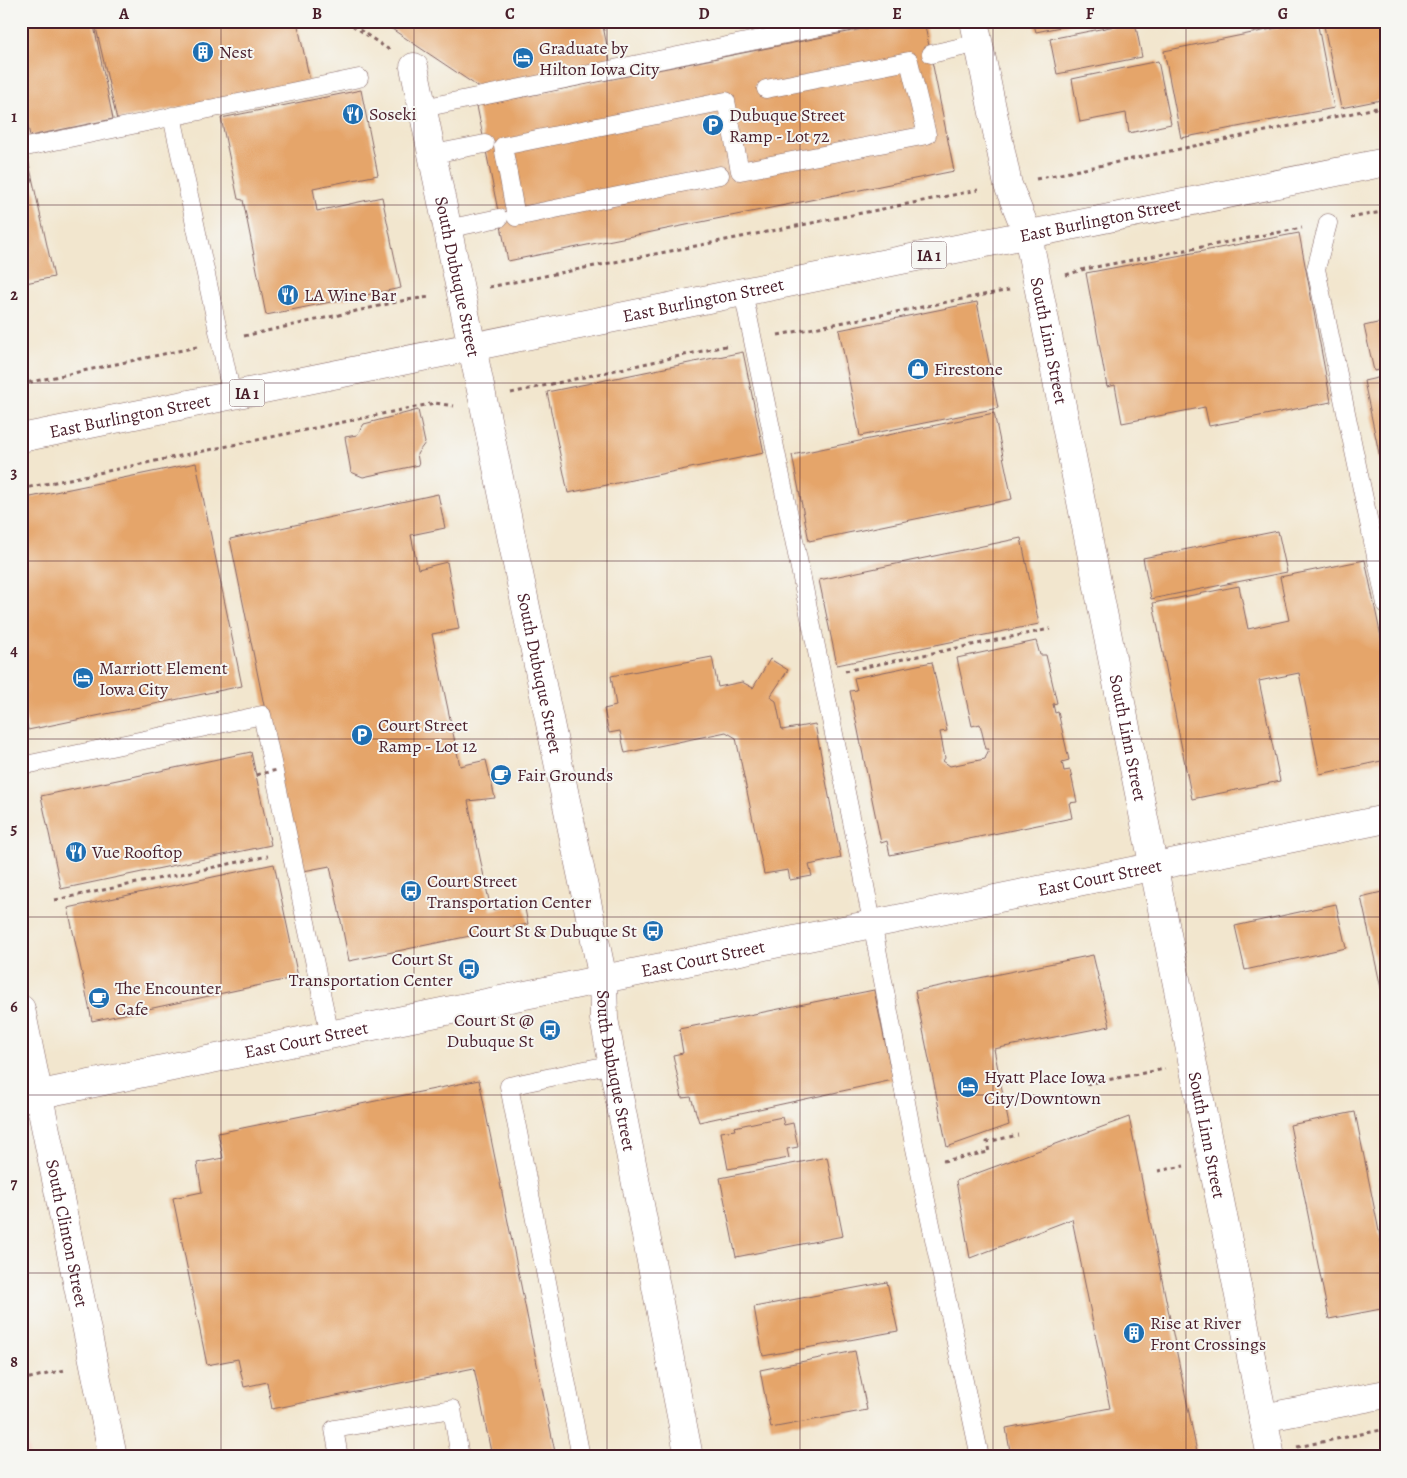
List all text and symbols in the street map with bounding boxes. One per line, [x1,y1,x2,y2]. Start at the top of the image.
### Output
text: A [118,3,130,25]
text: B [312,3,322,25]
text: C [505,3,515,25]
text: D [698,3,710,25]
text: E [892,3,902,25]
text: F [1086,3,1095,25]
text: G [1278,3,1288,25]
place label: Graduate by Hilton Iowa City [539,36,660,81]
building icon: Nest [191,40,215,64]
place label: Nest [219,40,253,64]
hotel icon: Graduate by Hilton Iowa City [511,46,535,70]
restaurant icon: Soseki [341,102,365,126]
place label: Soseki [369,102,416,126]
place label: Dubuque Street Ramp - Lot 72 [729,103,845,148]
text: 1 [11,106,17,128]
parking icon: Dubuque Street Ramp - Lot 72 [701,113,725,137]
street label: East Burlington Street [1017,192,1183,248]
street label: South Dubuque Street [429,194,486,359]
road number: IA 1 [912,242,946,268]
street label: East Burlington Street [620,272,786,328]
street label: South Linn Street [1025,275,1073,406]
restaurant icon: LA Wine Bar [276,283,300,307]
place label: LA Wine Bar [304,283,396,307]
text: 2 [10,284,18,306]
shop icon: Firestone [906,357,930,381]
place label: Firestone [934,357,1003,381]
road number: IA 1 [230,379,264,406]
street label: East Burlington Street [47,388,213,444]
text: 3 [11,462,18,484]
street label: South Dubuque Street [511,591,568,756]
text: 4 [10,640,18,662]
place label: Marriott Element Iowa City [99,656,228,701]
hotel icon: Marriott Element Iowa City [71,666,95,690]
street label: South Linn Street [1104,672,1152,803]
place label: Court Street Ramp - Lot 12 [378,713,478,758]
parking icon: Court Street Ramp - Lot 12 [350,723,374,747]
cafe icon: Fair Grounds [489,763,513,787]
place label: Fair Grounds [517,763,613,787]
text: 5 [11,818,18,840]
restaurant icon: Vue Rooftop [64,840,88,864]
place label: Vue Rooftop [91,840,182,864]
street label: East Court Street [1036,853,1164,902]
place label: Court Street Transportation Center [427,869,591,914]
bus stop icon: Court Street Transportation Center [399,879,423,903]
place label: Court St & Dubuque St [468,919,637,943]
bus stop icon: Court St & Dubuque St [641,919,665,943]
street label: East Court Street [639,934,767,983]
place label: Court St Transportation Center [289,947,453,992]
bus stop icon: Court St Transportation Center [457,957,481,981]
place label: The Encounter Cafe [115,976,221,1021]
cafe icon: The Encounter Cafe [87,986,111,1010]
street label: South Dubuque Street [591,990,641,1153]
text: 6 [10,996,18,1018]
place label: Court St @ Dubuque St [447,1008,534,1053]
street label: East Court Street [242,1015,370,1064]
bus stop icon: Court St @ Dubuque St [538,1018,562,1042]
place label: Hyatt Place Iowa City/Downtown [984,1065,1107,1110]
street label: South Linn Street [1183,1069,1231,1201]
hotel icon: Hyatt Place Iowa City/Downtown [956,1075,980,1099]
street label: South Clinton Street [40,1157,94,1309]
text: 7 [11,1173,18,1195]
place label: Rise at River Front Crossings [1150,1311,1266,1356]
building icon: Rise at River Front Crossings [1122,1321,1146,1345]
text: 8 [10,1351,18,1373]

